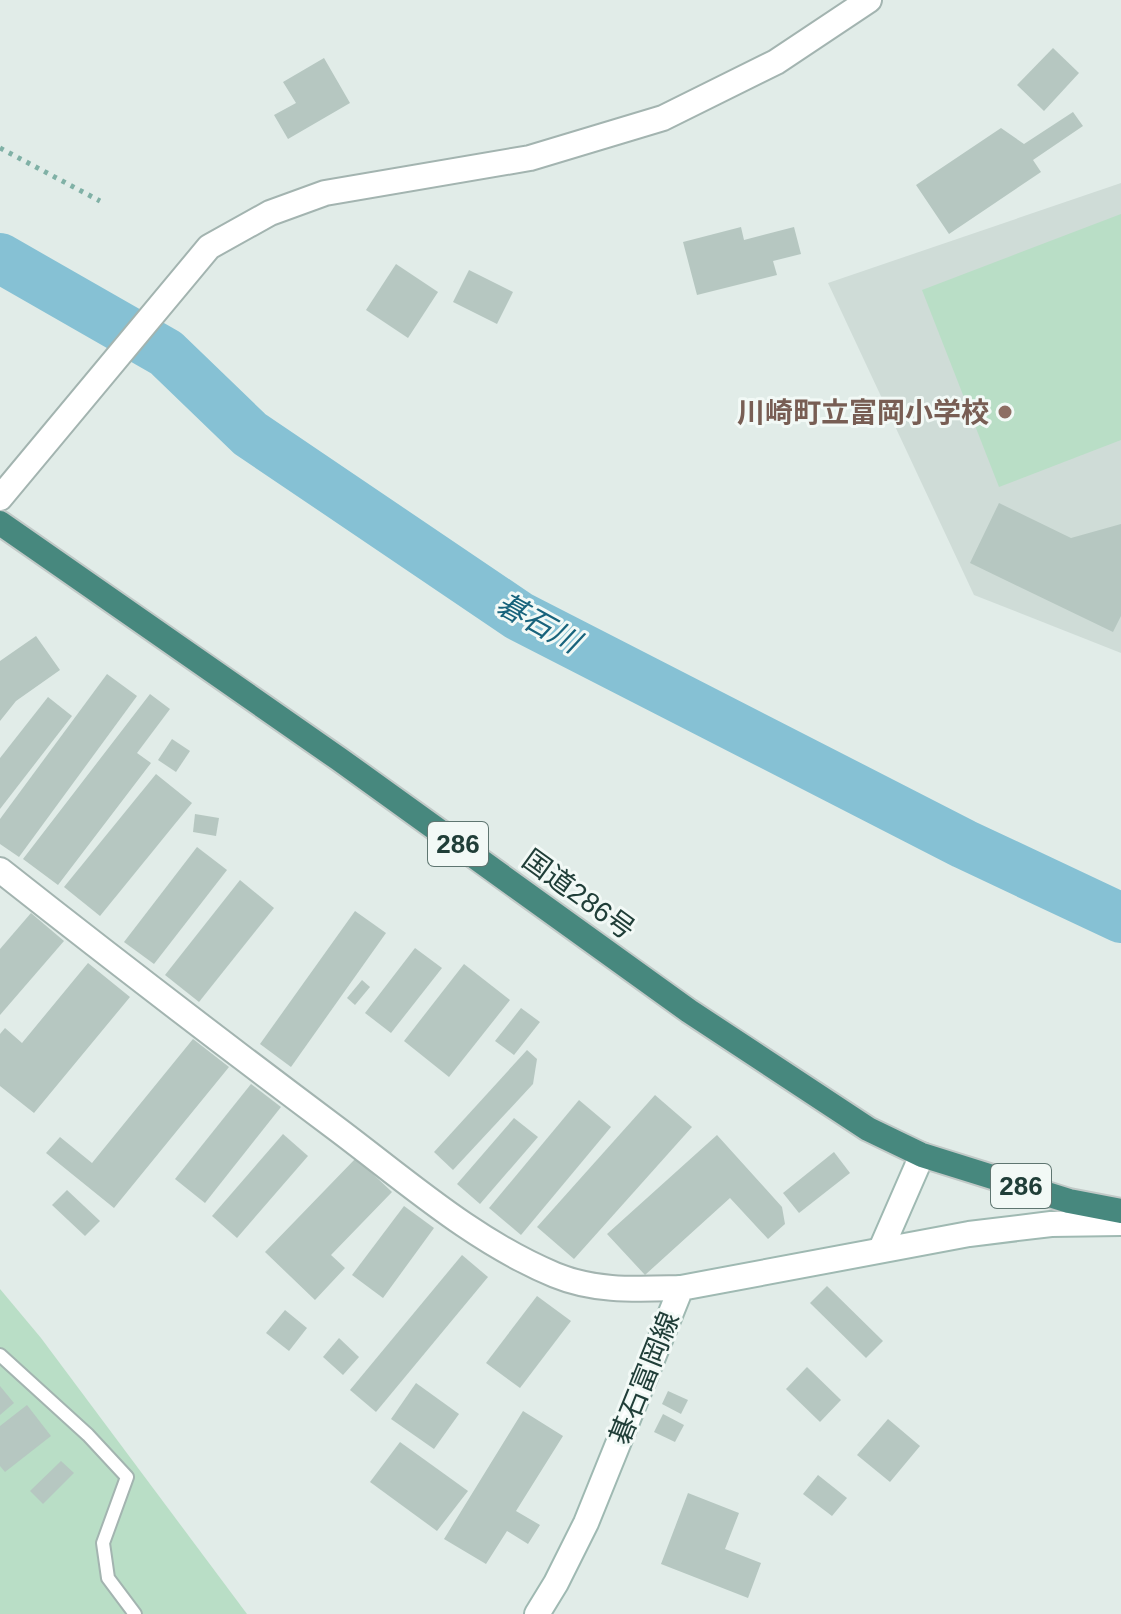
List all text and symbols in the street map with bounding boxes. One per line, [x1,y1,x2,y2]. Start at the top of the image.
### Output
place label: 川崎町立富岡小学校 [737,397,989,428]
marker: 川崎町立富岡小学校 [996,403,1014,421]
water label: 碁石川 [491,586,588,660]
road number: 286 [428,822,488,866]
street label: 国道286号 [517,843,641,945]
road number: 286 [991,1164,1051,1208]
street label: 碁石富岡線 [604,1307,685,1449]

